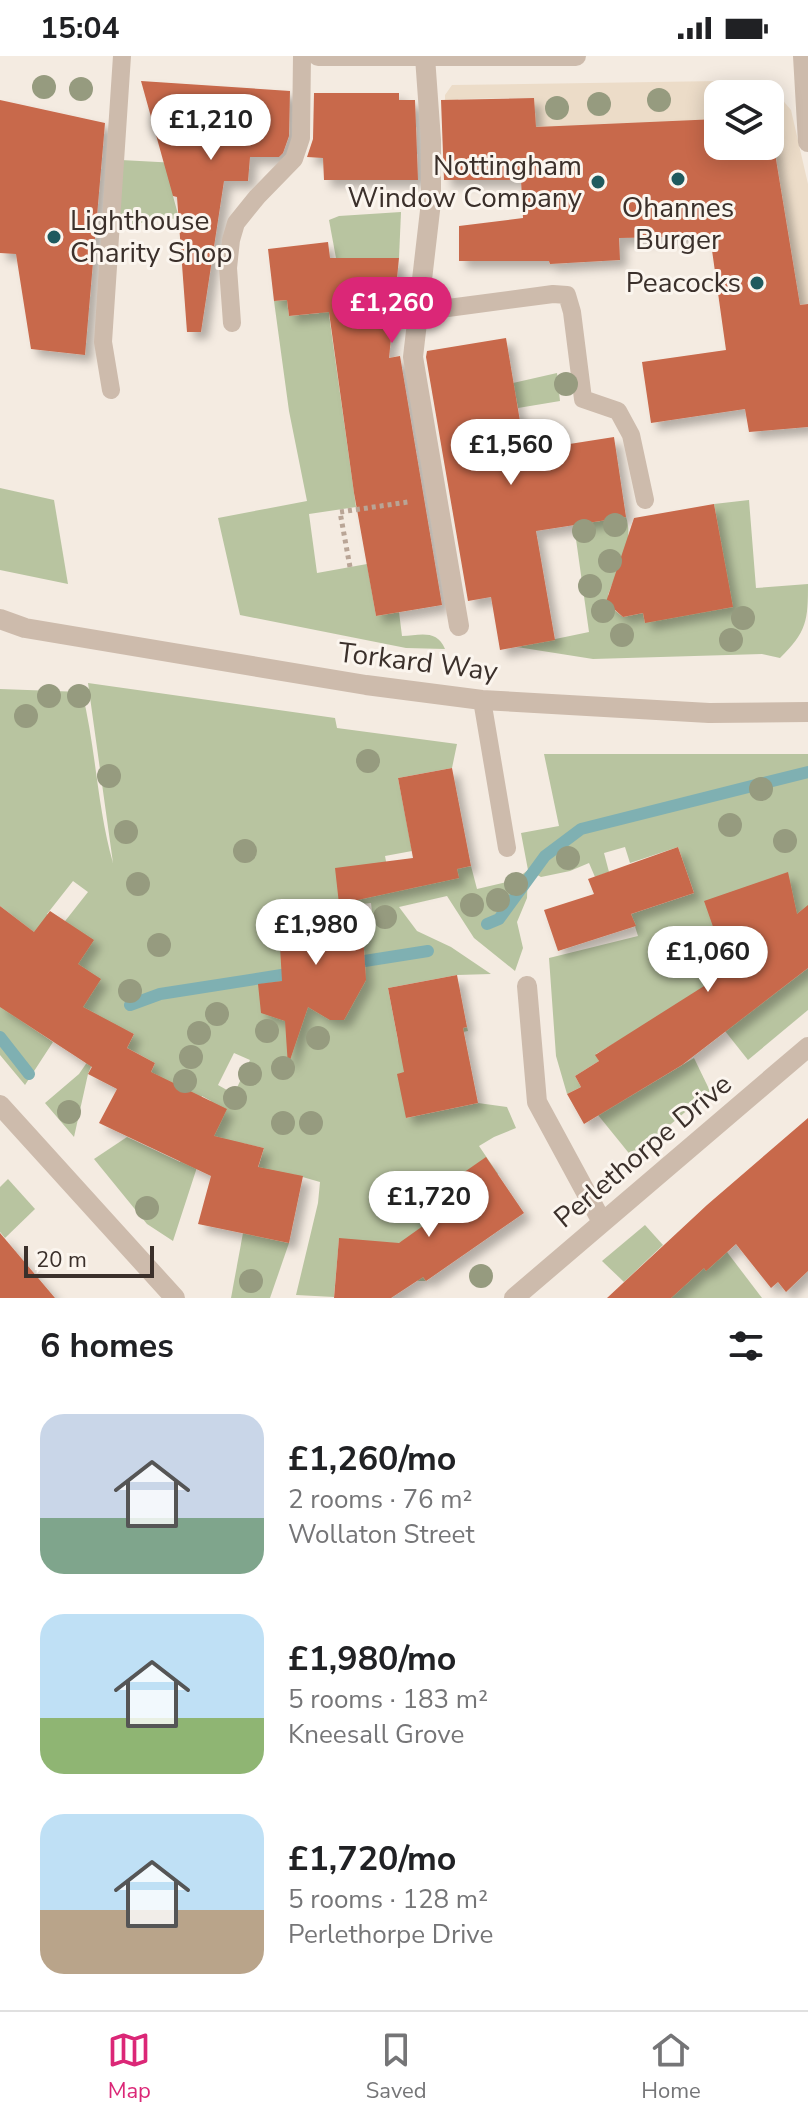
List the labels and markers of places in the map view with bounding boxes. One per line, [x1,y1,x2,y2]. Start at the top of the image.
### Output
pin: £1,210 [146,94,276,162]
place label: Nottingham Window Company [348,147,583,217]
marker: Ohannes Burger [669,170,687,188]
marker: Nottingham Window Company [589,173,607,191]
place label: Ohannes Burger [622,189,734,259]
place label: Lighthouse Charity Shop [70,202,233,272]
marker: Lighthouse Charity Shop [45,228,63,246]
place label: Peacocks [626,264,741,302]
marker: Peacocks [748,274,766,292]
pin: £1,260 [327,277,457,345]
pin: £1,560 [446,419,576,487]
pin: £1,980 [251,899,381,967]
pin: £1,060 [643,926,773,994]
pin: £1,720 [364,1171,494,1239]

